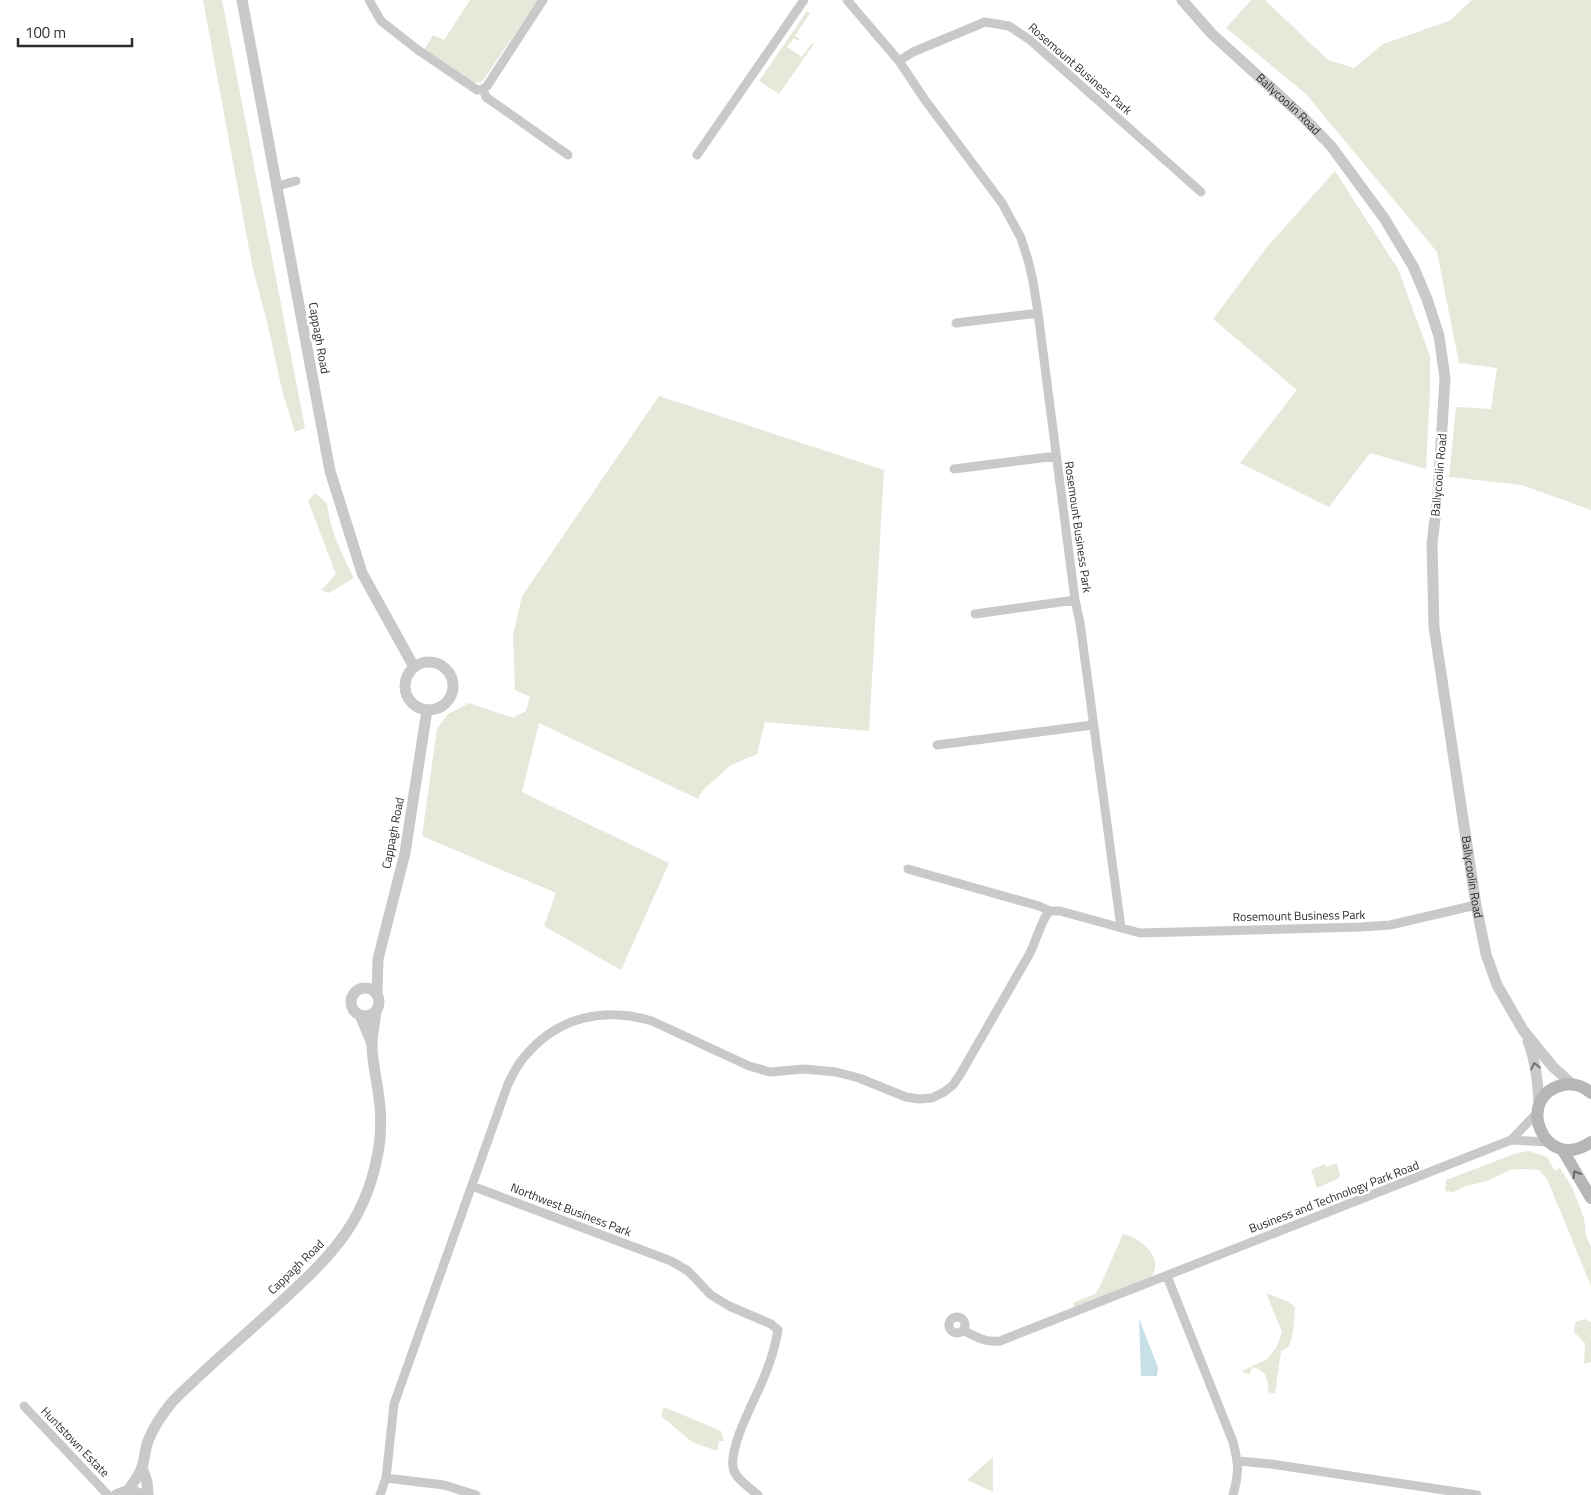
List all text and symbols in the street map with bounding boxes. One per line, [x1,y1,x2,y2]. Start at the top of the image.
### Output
scale bar [18,15,131,47]
street label: Rosemount Business Park [1024,18,1137,119]
text: 100 m [25,21,66,44]
street label: Ballycoolin Road [1252,68,1325,139]
street label: Cappagh Road [304,301,335,375]
street label: Ballycoolin Road [1425,433,1452,517]
street label: Rosemount Business Park [1060,460,1097,594]
street label: Cappagh Road [376,796,409,870]
street label: Ballycoolin Road [1457,835,1488,920]
street label: Rosemount Business Park [1233,905,1366,926]
one-way arrow [1530,1062,1541,1071]
street label: Business and Technology Park Road [1246,1155,1422,1238]
one-way arrow [1573,1170,1583,1179]
street label: Northwest Business Park [508,1178,635,1241]
street label: Cappagh Road [263,1235,328,1299]
street label: Huntstown Estate [37,1402,114,1481]

